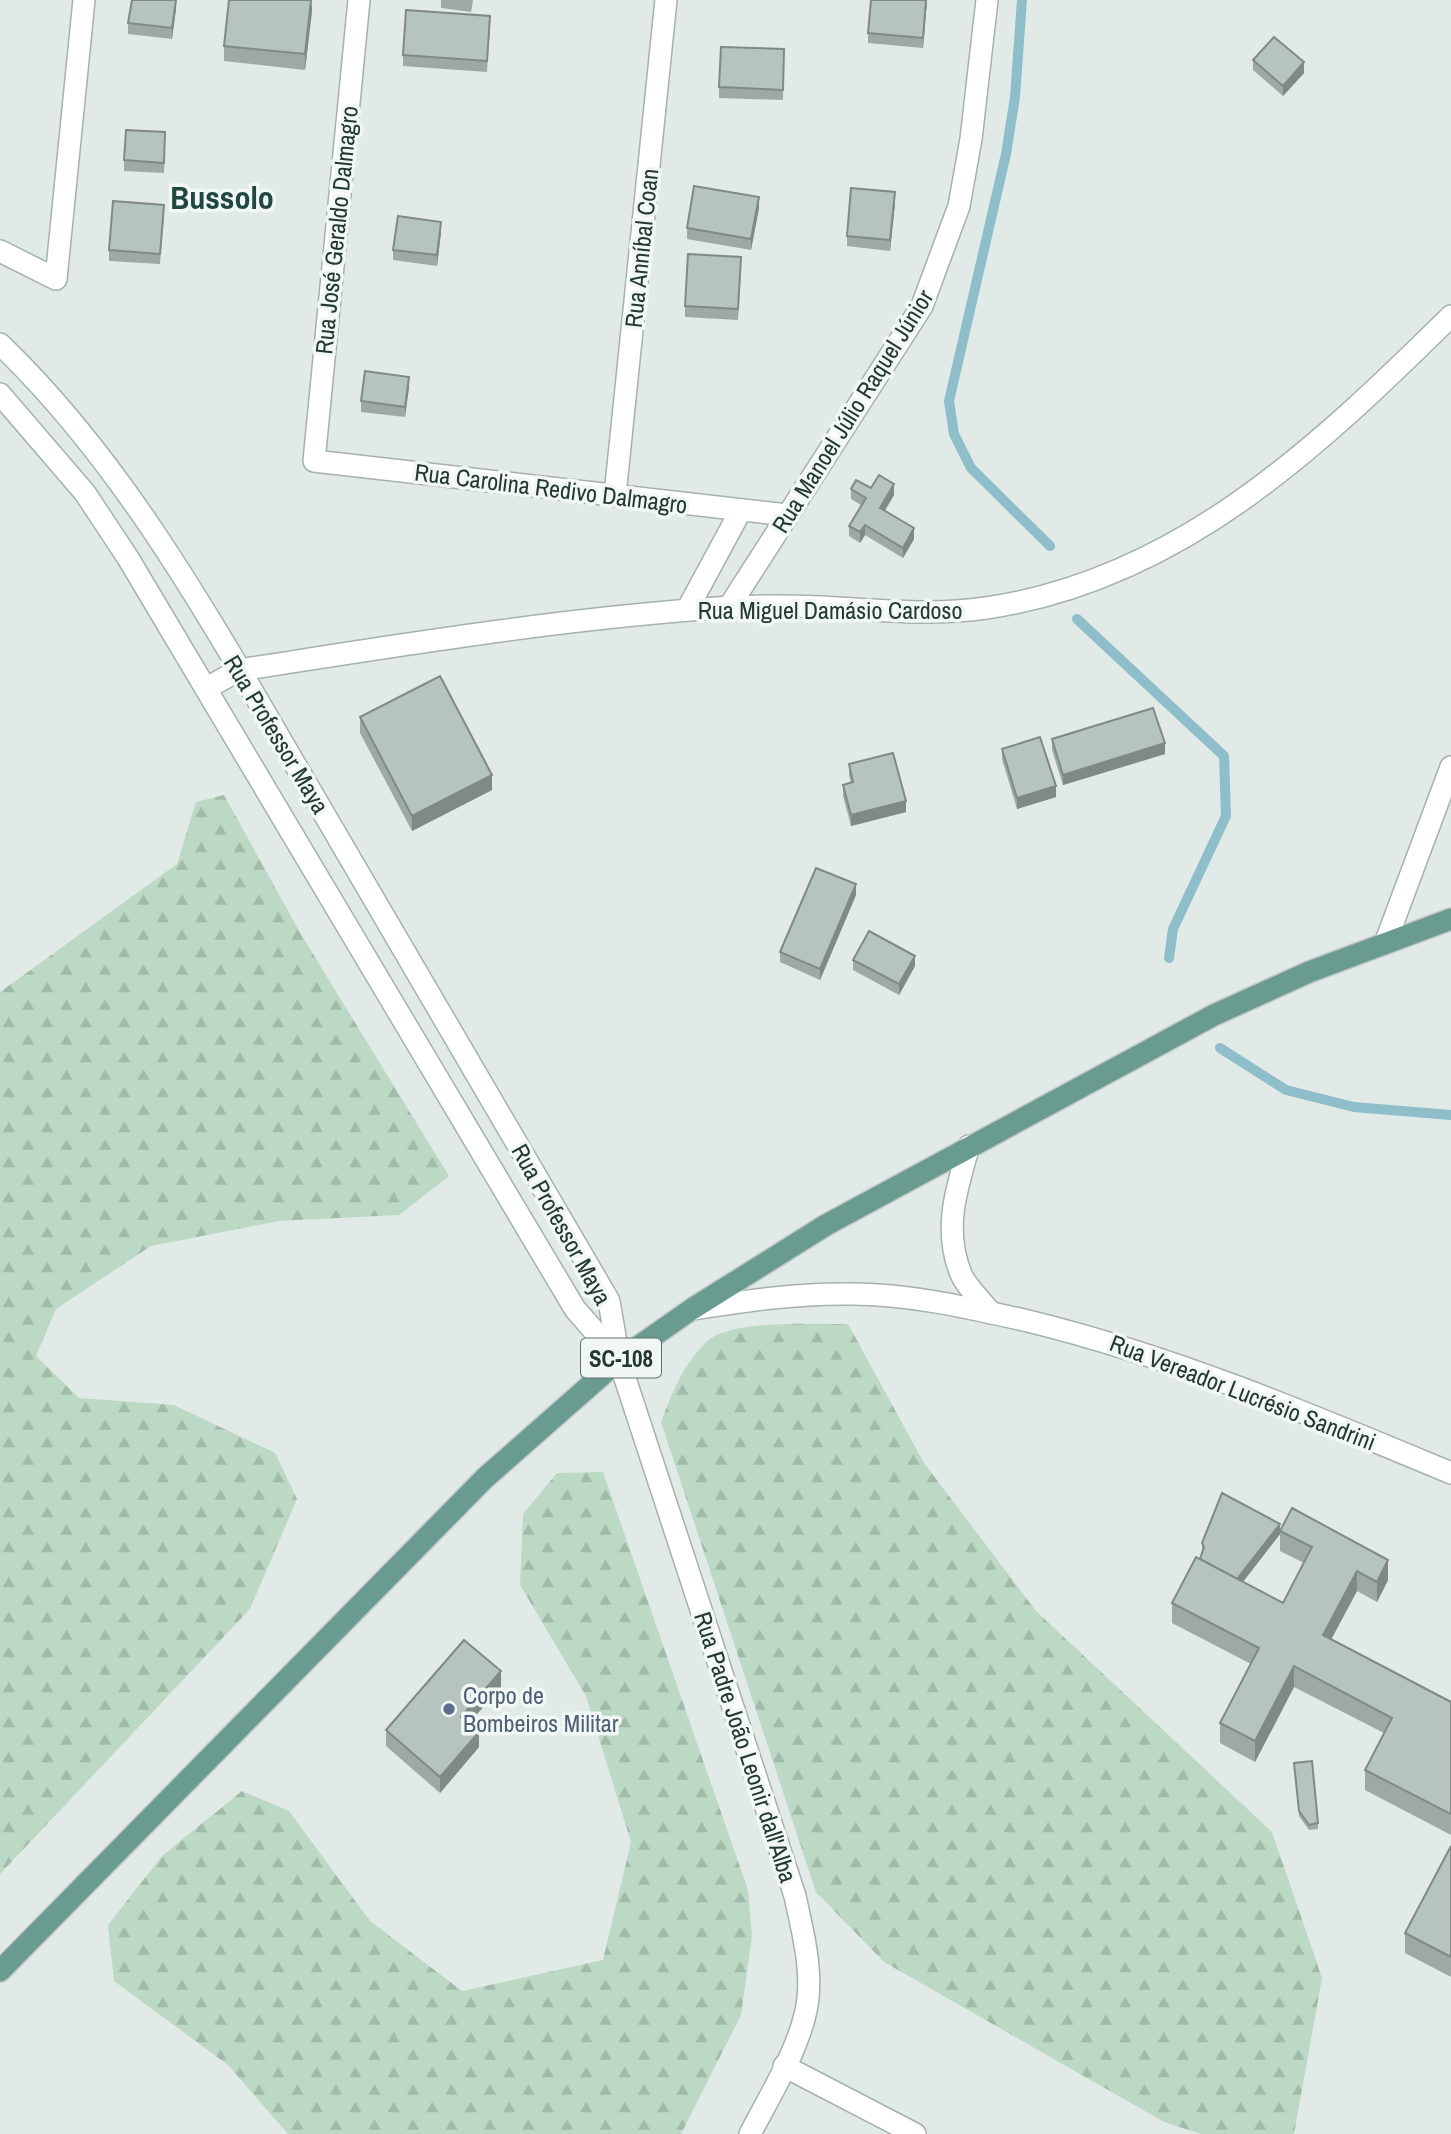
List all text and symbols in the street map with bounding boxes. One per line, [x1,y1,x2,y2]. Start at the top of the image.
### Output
street label: Rua José Geraldo Dalmagro [307,104,365,356]
street label: Rua Anníbal Coan [617,167,665,329]
district label: Bussolo [170,176,274,219]
street label: Rua Manoel Júlio Raquel Júnior [764,283,940,539]
street label: Rua Carolina Redivo Dalmagro [413,455,689,521]
street label: Rua Miguel Damásio Cardoso [698,594,962,626]
street label: Rua Professor Maya [217,649,337,819]
street label: Rua Professor Maya [505,1138,619,1310]
street label: Rua Vereador Lucrésio Sandrini [1106,1326,1380,1458]
road number: SC-108 [581,1338,661,1378]
street label: Rua Padre João Leonir dall'Alba [687,1608,805,1886]
place label: Corpo de Bombeiros Militar [463,1679,619,1739]
marker: Corpo de Bombeiros Militar [441,1701,457,1717]

